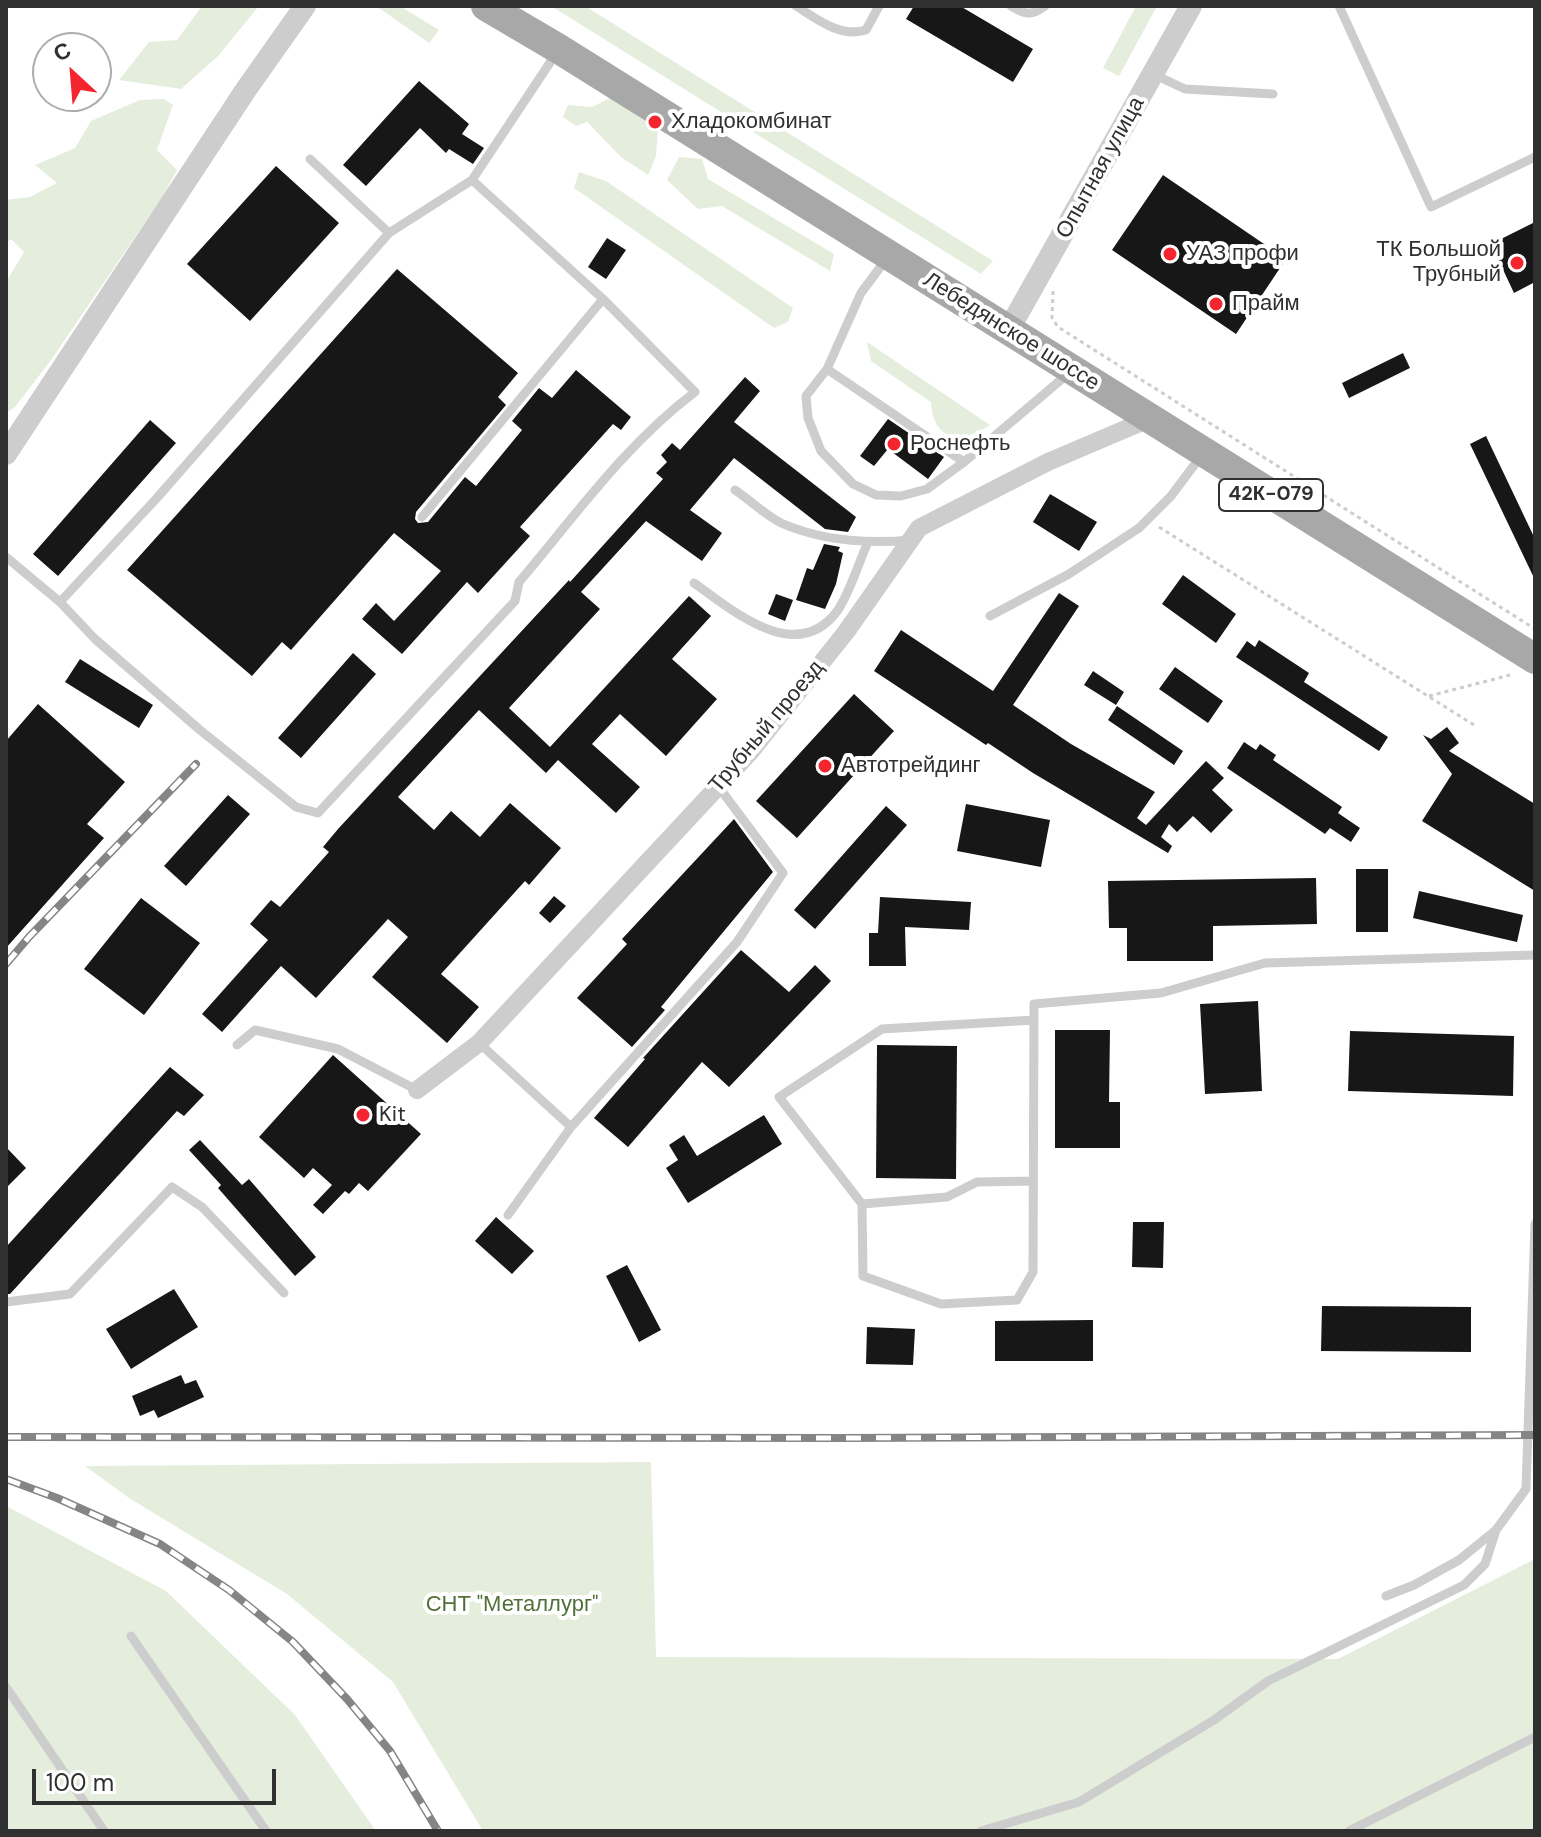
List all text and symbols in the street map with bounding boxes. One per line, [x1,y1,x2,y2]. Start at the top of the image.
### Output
north arrow [32,32,112,112]
text: С [49,35,76,68]
street label: Опытная улица [1051,93,1151,243]
place label: Хладокомбинат [671,109,832,135]
marker: Хладокомбинат [646,113,664,131]
place label: ТК Большой Трубный [1376,237,1501,288]
place label: УАЗ профи [1186,241,1299,267]
marker: УАЗ профи [1161,245,1179,263]
marker: ТК Большой Трубный [1508,254,1526,272]
street label: Лебедянское шоссе [918,267,1104,397]
place label: Прайм [1232,291,1300,317]
marker: Прайм [1207,295,1225,313]
place label: Роснефть [910,431,1010,457]
marker: Роснефть [885,435,903,453]
road number: 42К-079 [1219,479,1323,511]
street label: Трубный проезд [704,655,830,799]
place label: Автотрейдинг [841,753,981,779]
marker: Автотрейдинг [816,757,834,775]
place label: Kit [379,1102,406,1128]
marker: Kit [354,1106,372,1124]
park label: СНТ "Металлург" [426,1592,598,1618]
scale bar [36,1753,280,1803]
text: 100 m [46,1767,114,1798]

